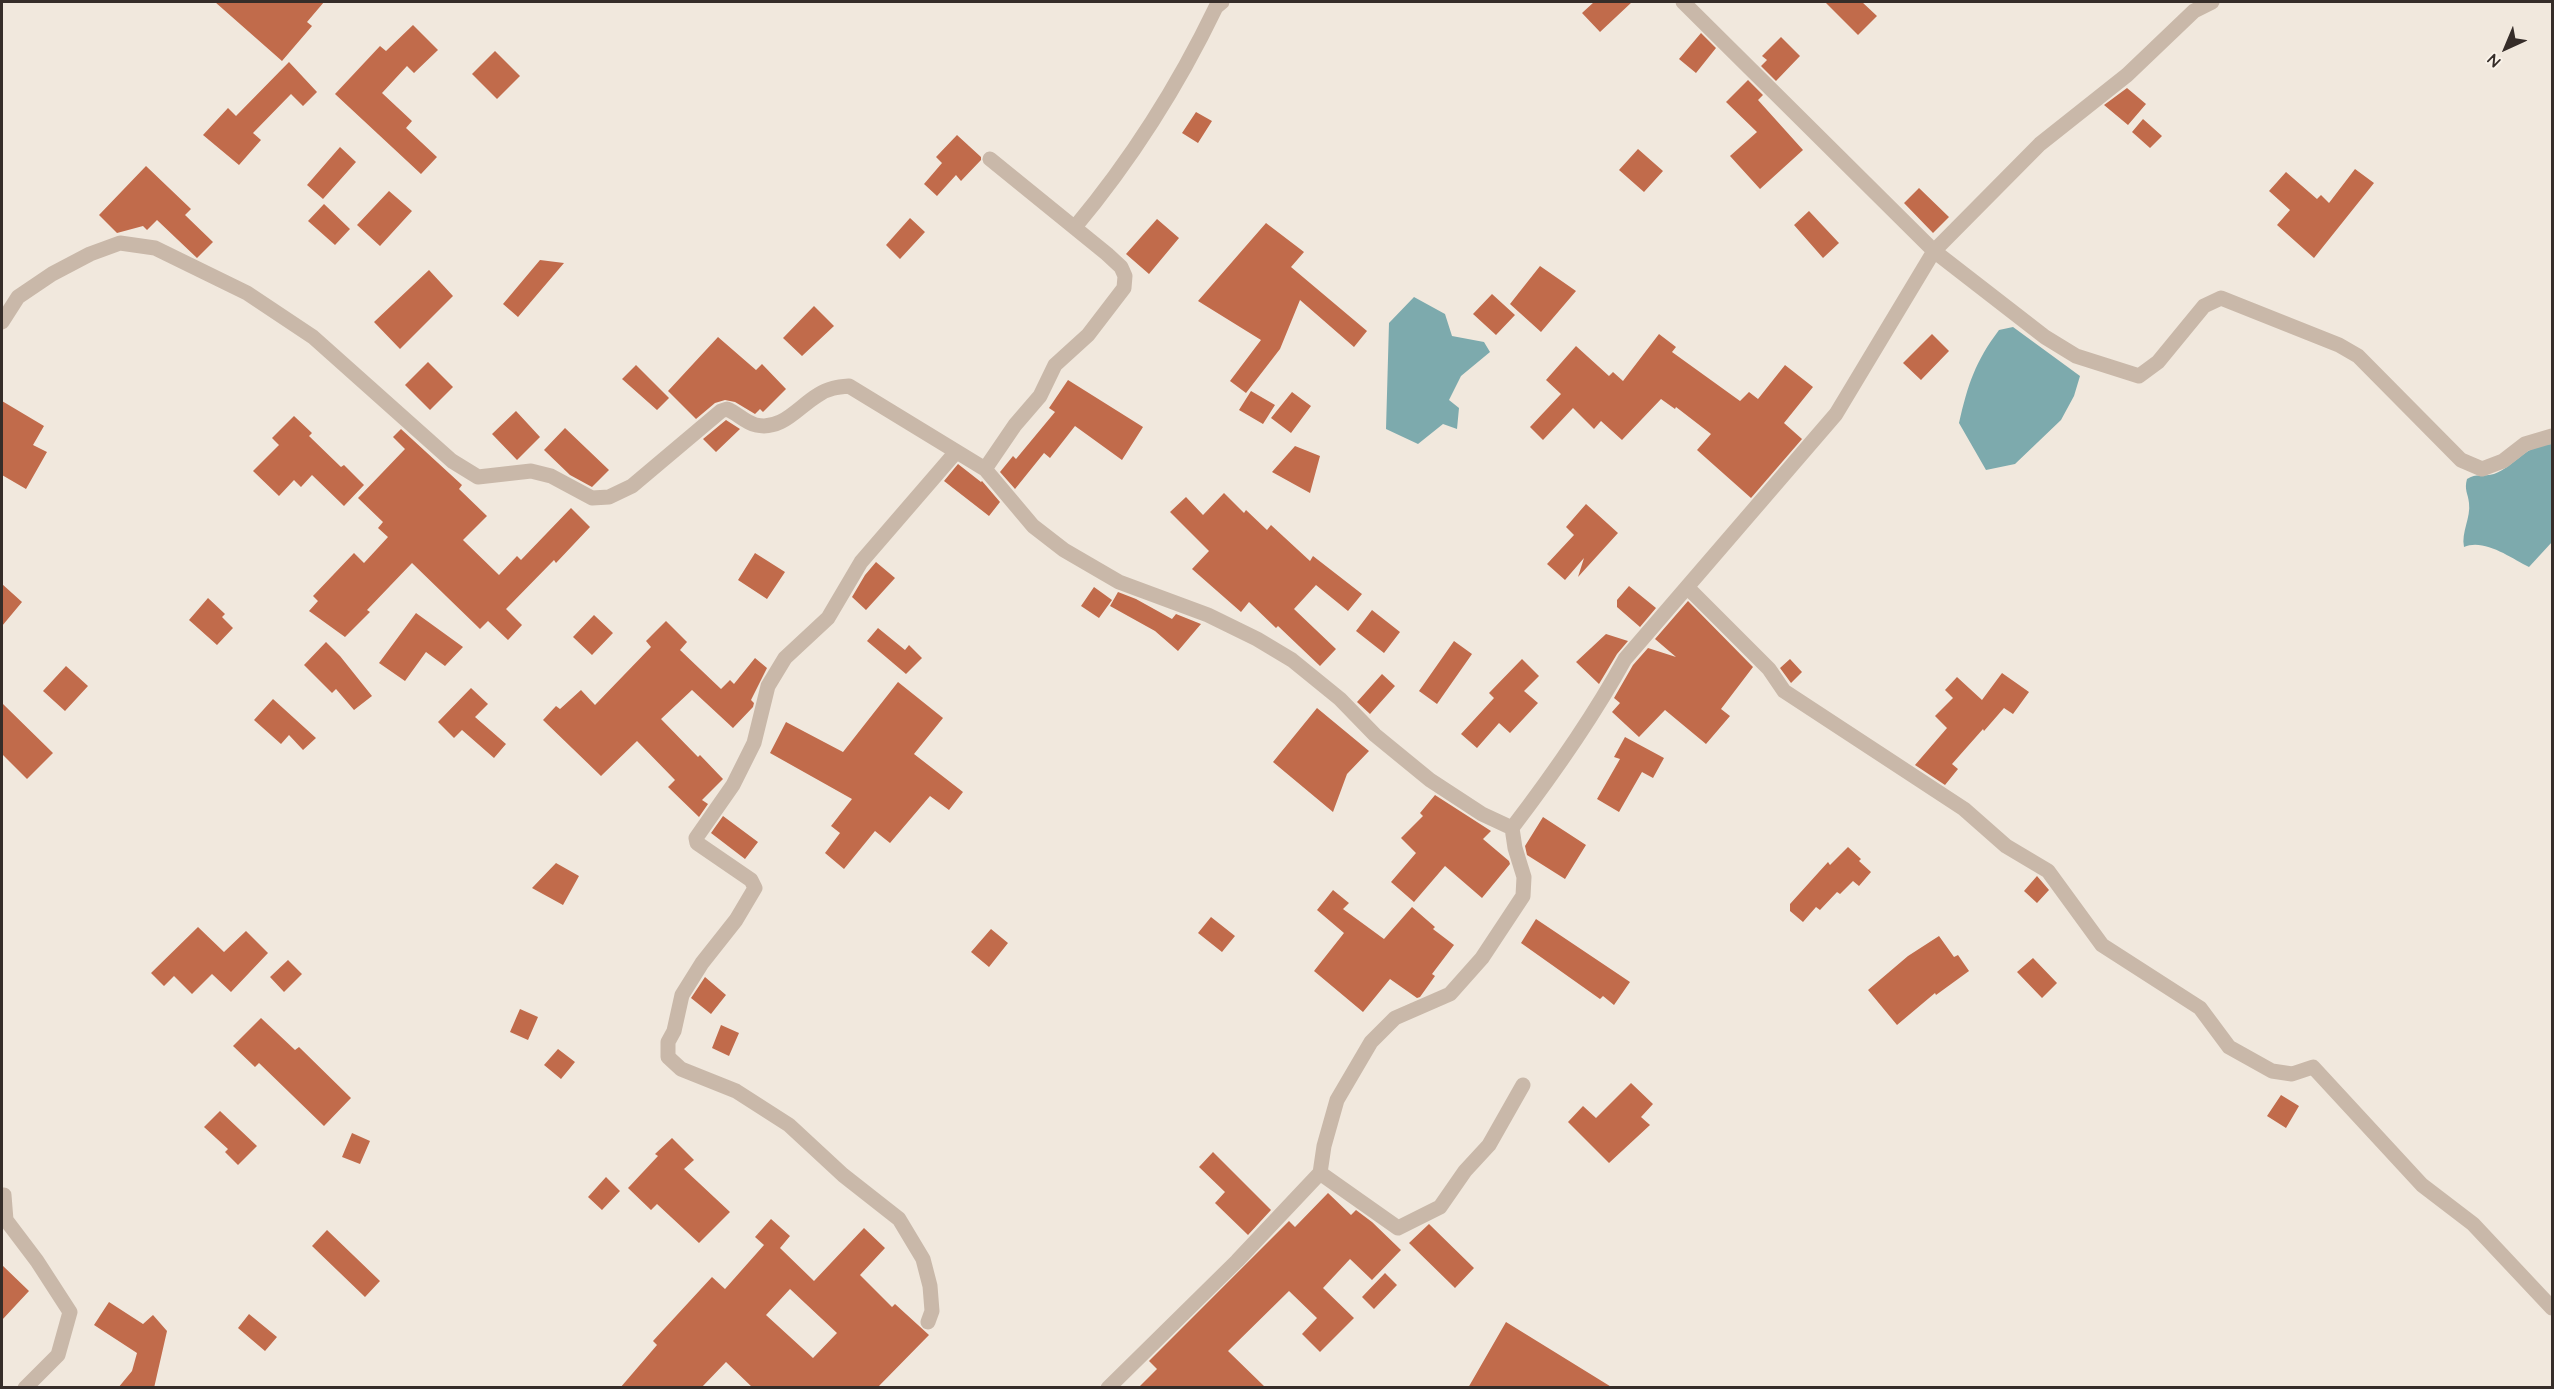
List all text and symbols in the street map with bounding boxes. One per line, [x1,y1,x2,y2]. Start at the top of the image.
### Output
north arrow [2476,18,2536,78]
text: N [2482,50,2505,72]

